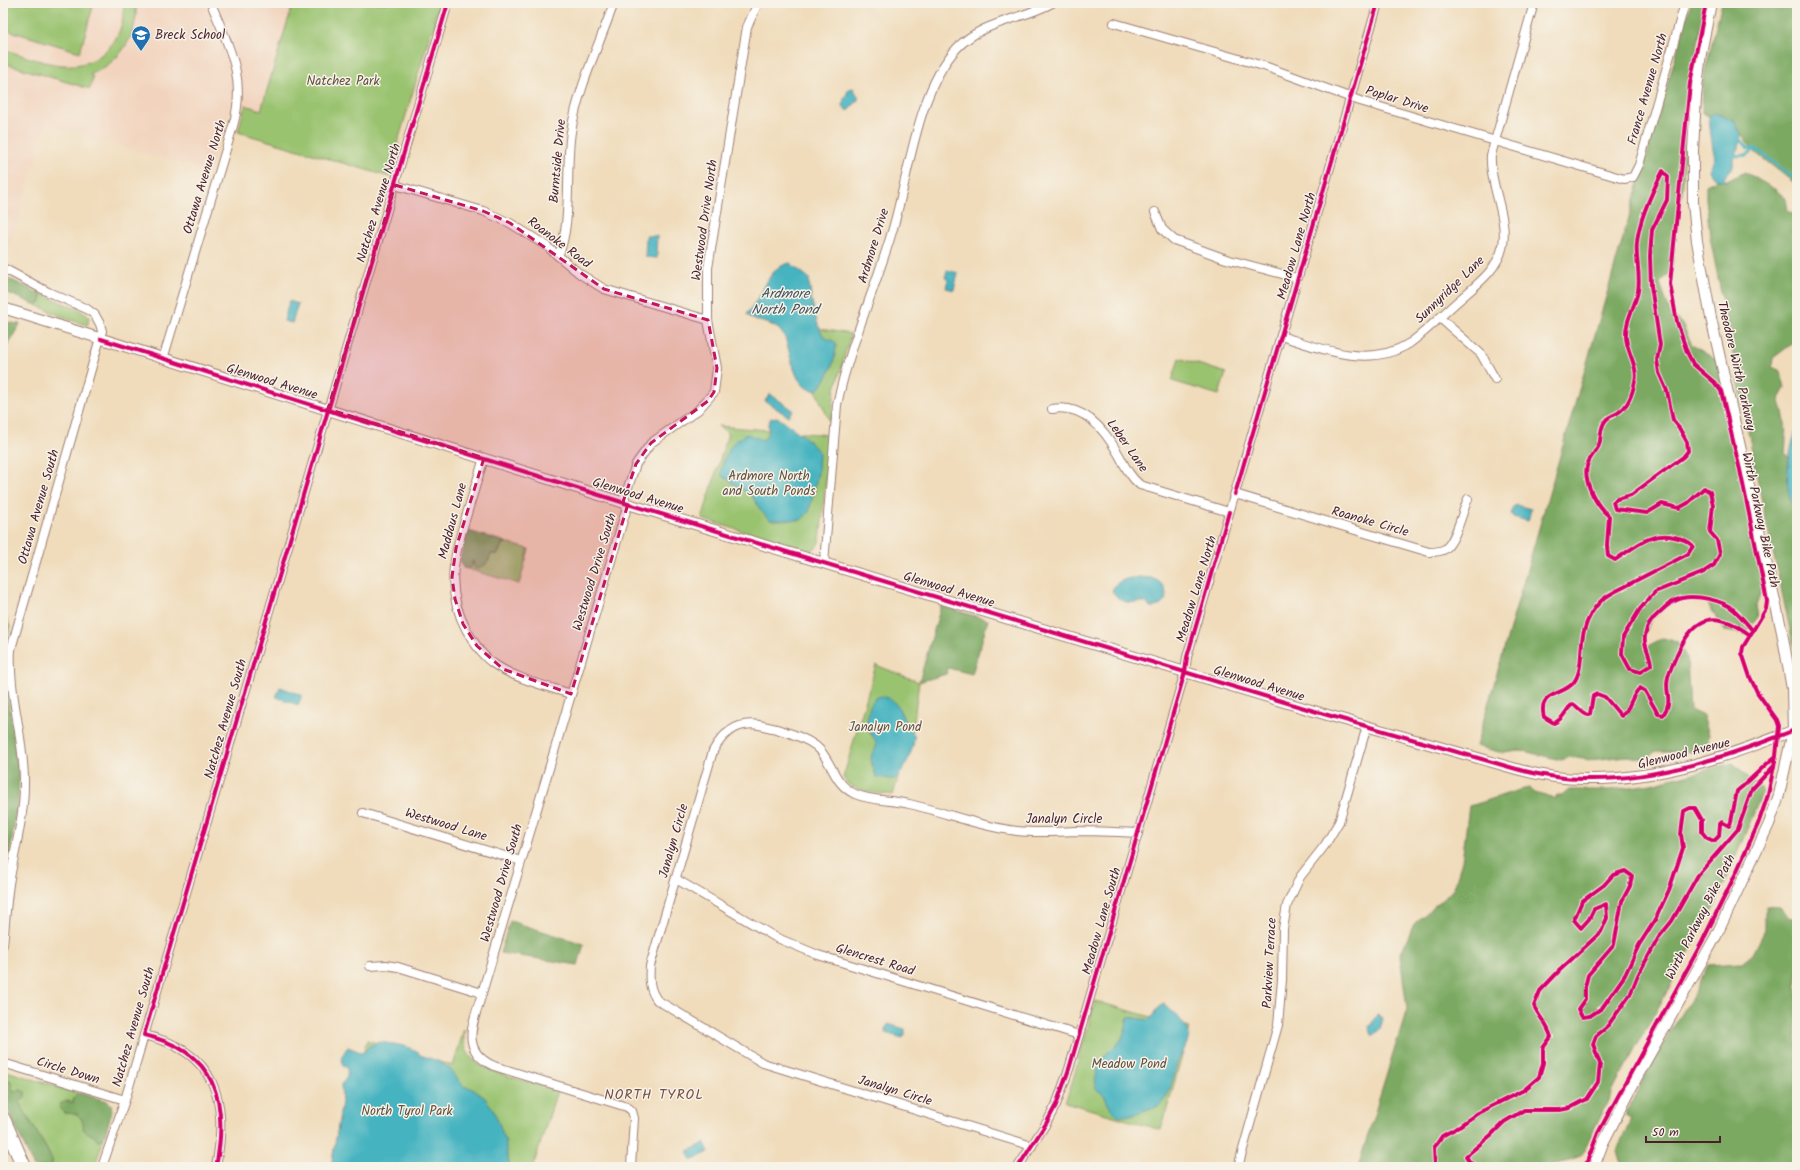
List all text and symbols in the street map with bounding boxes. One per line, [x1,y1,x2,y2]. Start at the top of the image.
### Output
school or university icon: Breck School [130,24,152,52]
place label: Breck School [155,25,225,46]
street label: France Avenue North [1622,31,1674,147]
park label: Natchez Park [306,71,380,92]
street label: Poplar Drive [1363,80,1431,120]
street label: Ottawa Avenue North [178,117,232,237]
street label: Burntside Drive [544,118,572,204]
street label: Natchez Avenue North [351,141,407,265]
street label: Westwood Drive North [686,158,724,282]
street label: Meadow Lane North [1272,190,1322,302]
street label: Ardmore Drive [853,206,895,286]
street label: Roanoke Road [522,212,596,274]
street label: Sunnyridge Lane [1410,251,1490,329]
water label: Ardmore North Pond [751,283,822,321]
street label: Theodore Wirth Parkway [1711,299,1761,434]
street label: Glenwood Avenue [224,358,320,406]
street label: Leber Lane [1101,415,1153,477]
street label: Ottawa Avenue South [13,447,65,567]
street label: Wirth Parkway Bike Path [1735,450,1785,590]
park label: Ardmore North and South Ponds [723,466,816,502]
street label: Glenwood Avenue [590,472,686,520]
street label: Maddaus Lane [433,480,473,562]
street label: Roanoke Circle [1329,501,1411,543]
street label: Westwood Drive South [567,510,623,633]
street label: Meadow Lane North [1171,533,1223,645]
street label: Glenwood Avenue [901,566,997,614]
street label: Natchez Avenue South [199,656,253,781]
street label: Glenwood Avenue [1211,660,1307,708]
park label: Janalyn Pond [849,717,922,738]
street label: Glenwood Avenue [1636,732,1732,776]
street label: Janalyn Circle [653,801,695,881]
street label: Westwood Lane [402,803,490,847]
street label: Janalyn Circle [1026,809,1102,830]
street label: Westwood Drive South [475,821,529,945]
street label: Wirth Parkway Bike Path [1660,851,1742,983]
street label: Meadow Lane South [1077,865,1127,977]
street label: Parkview Terrace [1257,917,1283,1009]
street label: Glencrest Road [833,938,918,982]
street label: Natchez Avenue South [107,964,161,1089]
street label: Circle Down [34,1051,102,1091]
park label: Meadow Pond [1092,1054,1167,1075]
street label: Janalyn Circle [855,1070,935,1112]
district label: NORTH TYROL [604,1084,704,1106]
park label: North Tyrol Park [361,1101,454,1122]
scale bar [1646,1118,1720,1144]
text: 50 m [1652,1123,1679,1142]

